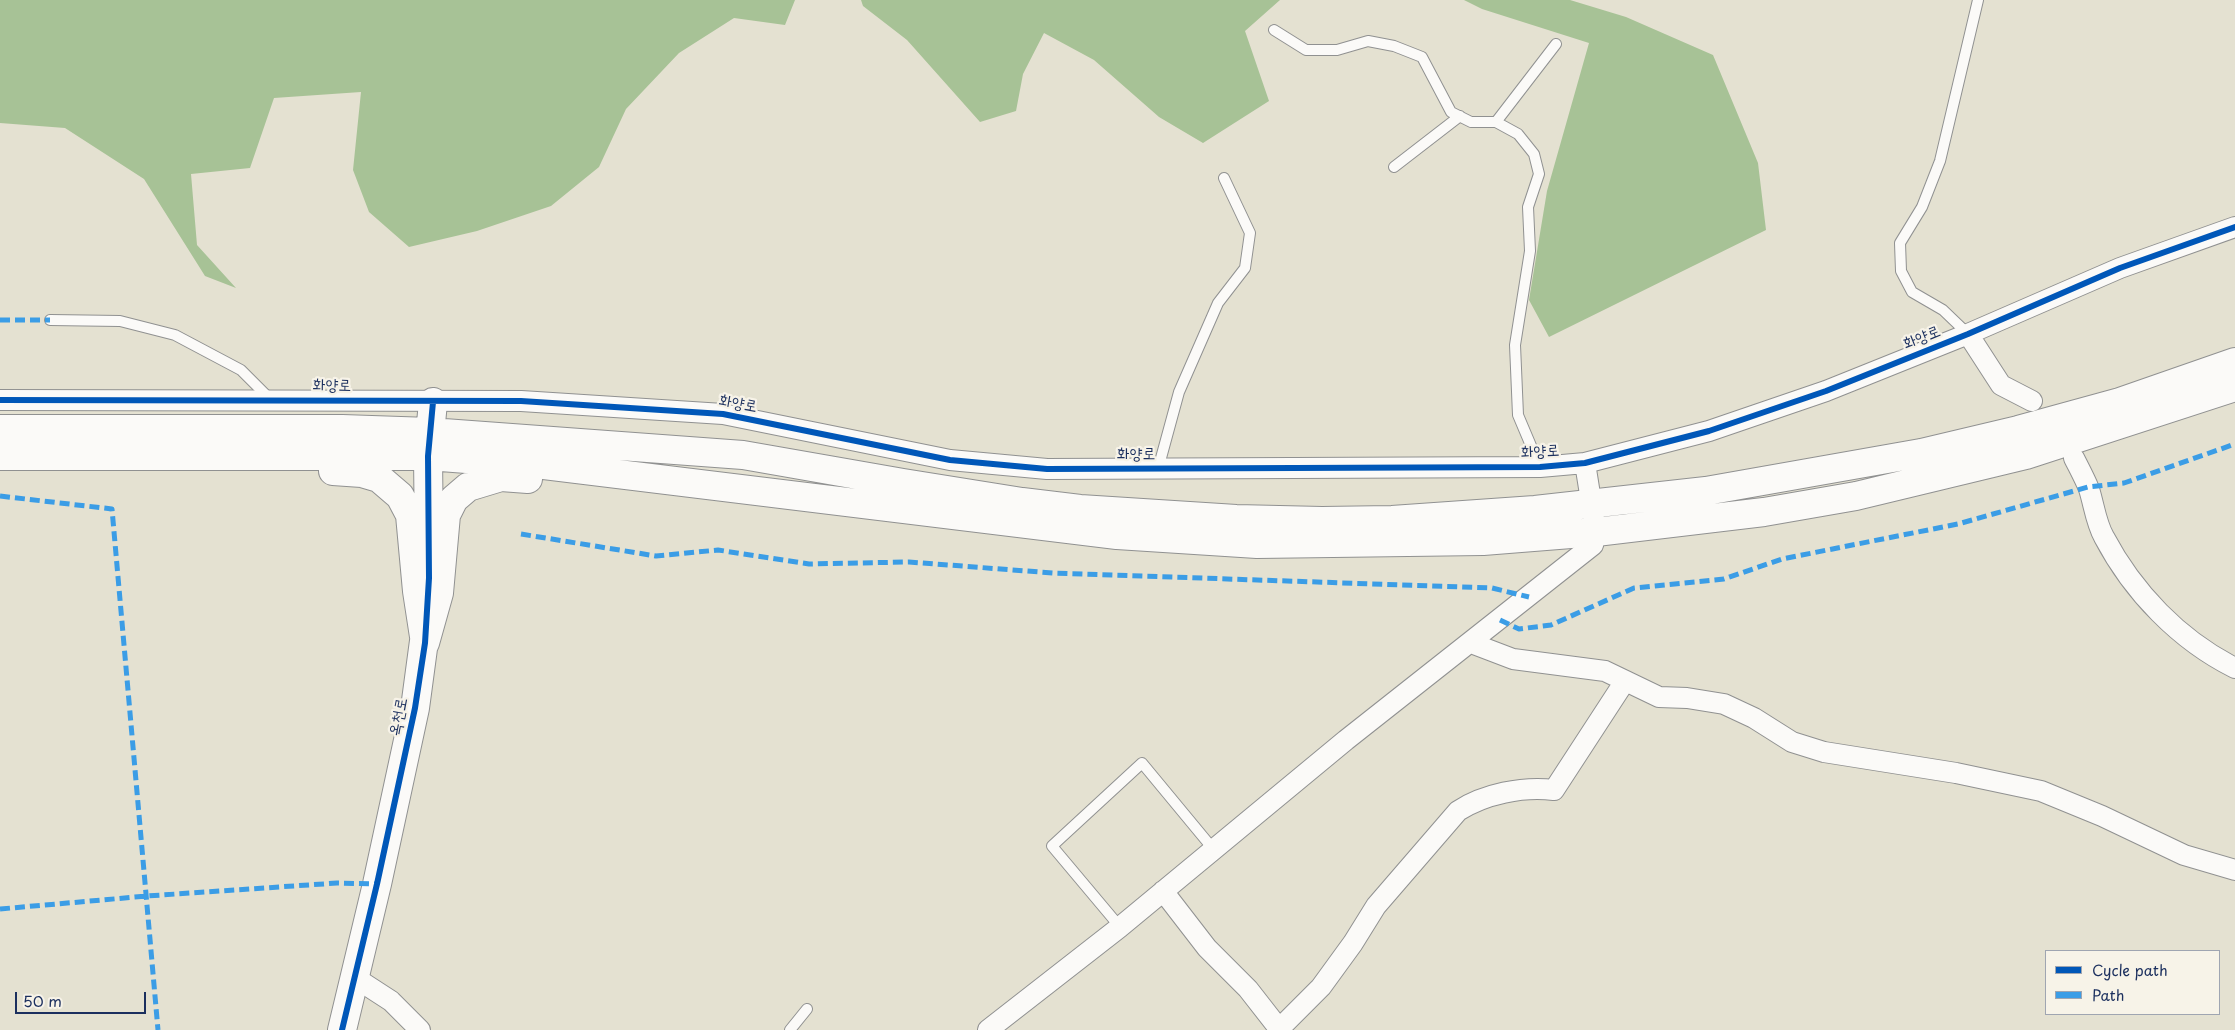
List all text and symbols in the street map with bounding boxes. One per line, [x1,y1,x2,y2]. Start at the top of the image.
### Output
street label: 화양로 [1900,322,1944,354]
street label: 화양로 [313,376,351,396]
street label: 화양로 [717,391,759,417]
street label: 화양로 [1520,441,1560,463]
street label: 화양로 [1117,445,1155,465]
street label: 옥천로 [386,696,412,738]
legend [2045,950,2220,1015]
text: Cycle path [2092,958,2168,981]
scale bar [18,982,149,1014]
text: Path [2092,983,2124,1006]
text: 50 m [23,989,62,1012]

